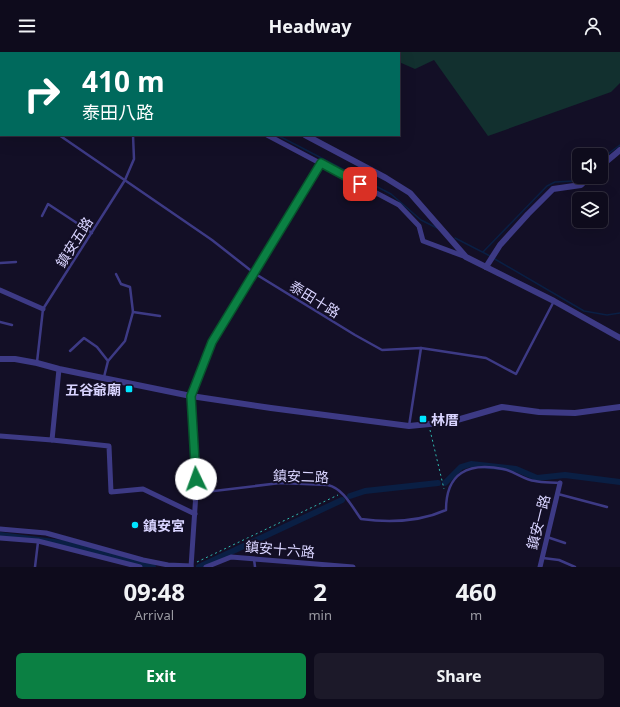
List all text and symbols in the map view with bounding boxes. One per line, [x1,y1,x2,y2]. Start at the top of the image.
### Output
text: Headway [268,14,352,38]
icon: menu [16,15,38,37]
icon: person [582,15,604,37]
text: 410 m [82,62,165,100]
icon: right [16,68,68,120]
text: 泰田八路 [82,100,154,124]
map controls [572,148,608,228]
button: sound [572,148,608,184]
pin [343,167,377,201]
icon: arrive [349,173,371,195]
button: layers [572,192,608,228]
street label: 鎮安五路 [51,213,97,271]
street label: 泰田十路 [286,276,344,322]
place label: 五谷爺廟 [65,380,121,399]
marker: 五谷爺廟 [124,384,134,394]
place label: 林厝 [431,410,459,429]
marker: 林厝 [418,414,428,424]
position arrow [175,458,217,500]
street label: 鎮安二路 [273,466,329,486]
street label: 鎮安一路 [522,493,554,551]
place label: 鎮安宮 [143,516,185,535]
marker: 鎮安宮 [130,520,140,530]
street label: 鎮安十六路 [244,536,316,562]
text: 09:48 [123,575,185,608]
text: 2 [313,575,327,608]
text: 460 [455,575,497,608]
text: Arrival [134,606,174,624]
text: min [308,606,332,624]
text: m [470,606,482,624]
button: Exit [16,653,306,699]
button: Share [314,653,604,699]

